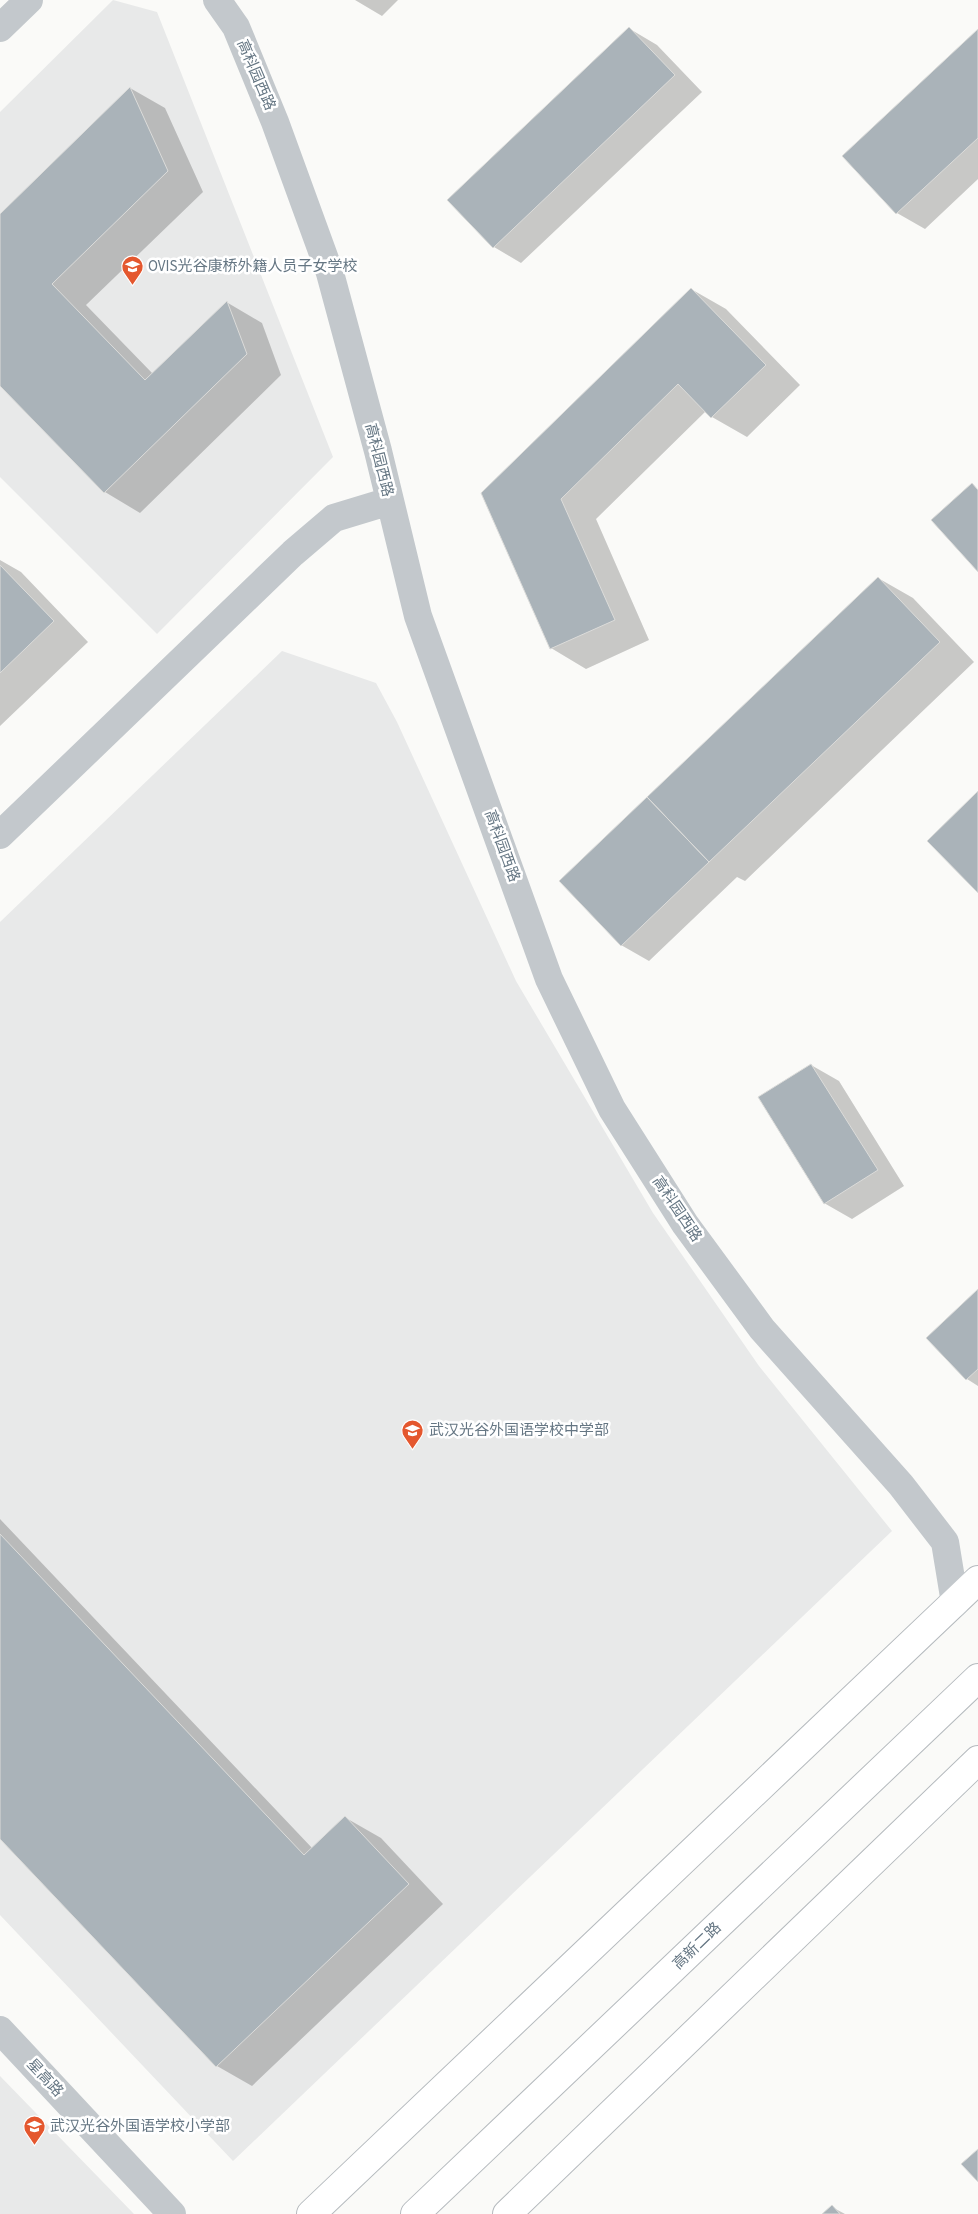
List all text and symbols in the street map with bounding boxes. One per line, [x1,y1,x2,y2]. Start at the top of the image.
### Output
street label: 高科园西路 [232,36,280,114]
school or university icon: OVIS光谷康桥外籍人员子女学校 [120,254,144,285]
place label: OVIS光谷康桥外籍人员子女学校 [148,256,358,277]
street label: 高科园西路 [360,421,398,499]
street label: 高科园西路 [479,807,525,885]
street label: 高科园西路 [647,1172,707,1246]
school or university icon: 武汉光谷外国语学校中学部 [401,1418,425,1449]
place label: 武汉光谷外国语学校中学部 [429,1420,609,1441]
street label: 高新二路 [668,1918,726,1974]
street label: 星高路 [22,2054,68,2102]
school or university icon: 武汉光谷外国语学校小学部 [22,2114,46,2145]
place label: 武汉光谷外国语学校小学部 [50,2116,230,2137]

